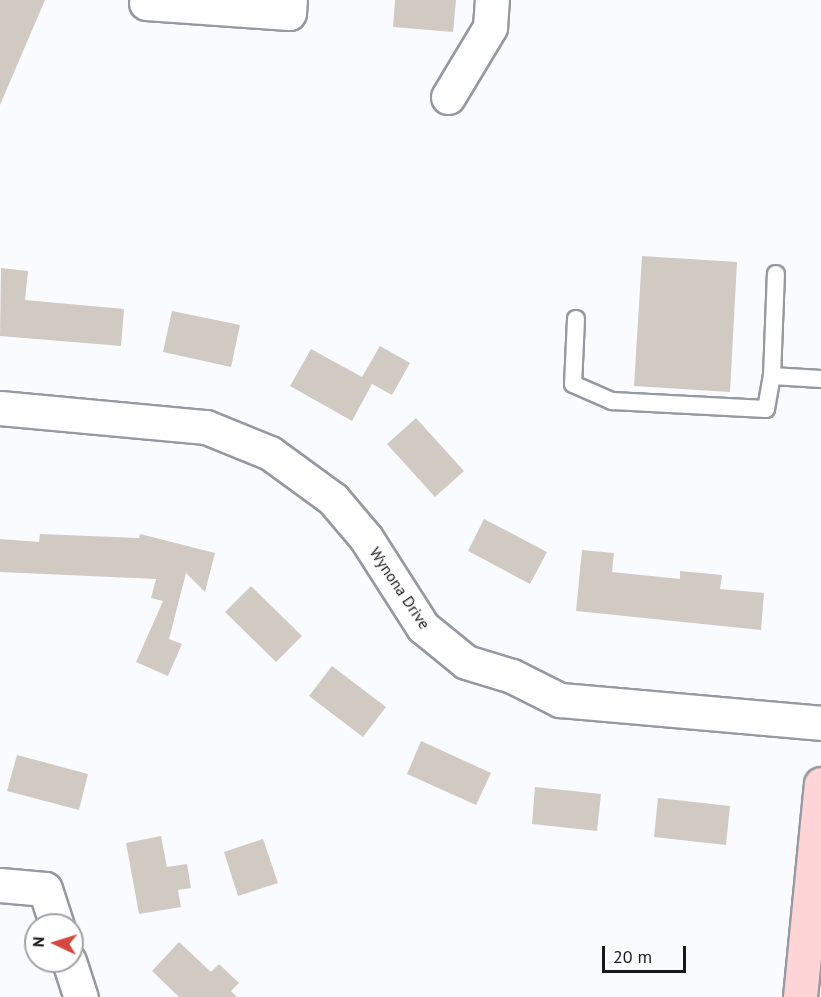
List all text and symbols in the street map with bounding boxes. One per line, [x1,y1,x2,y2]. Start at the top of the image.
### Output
street label: Wynona Drive [366,543,434,633]
north arrow [24,913,84,973]
scale bar [605,934,689,972]
text: N [28,936,48,948]
text: 20 m [613,945,652,968]

